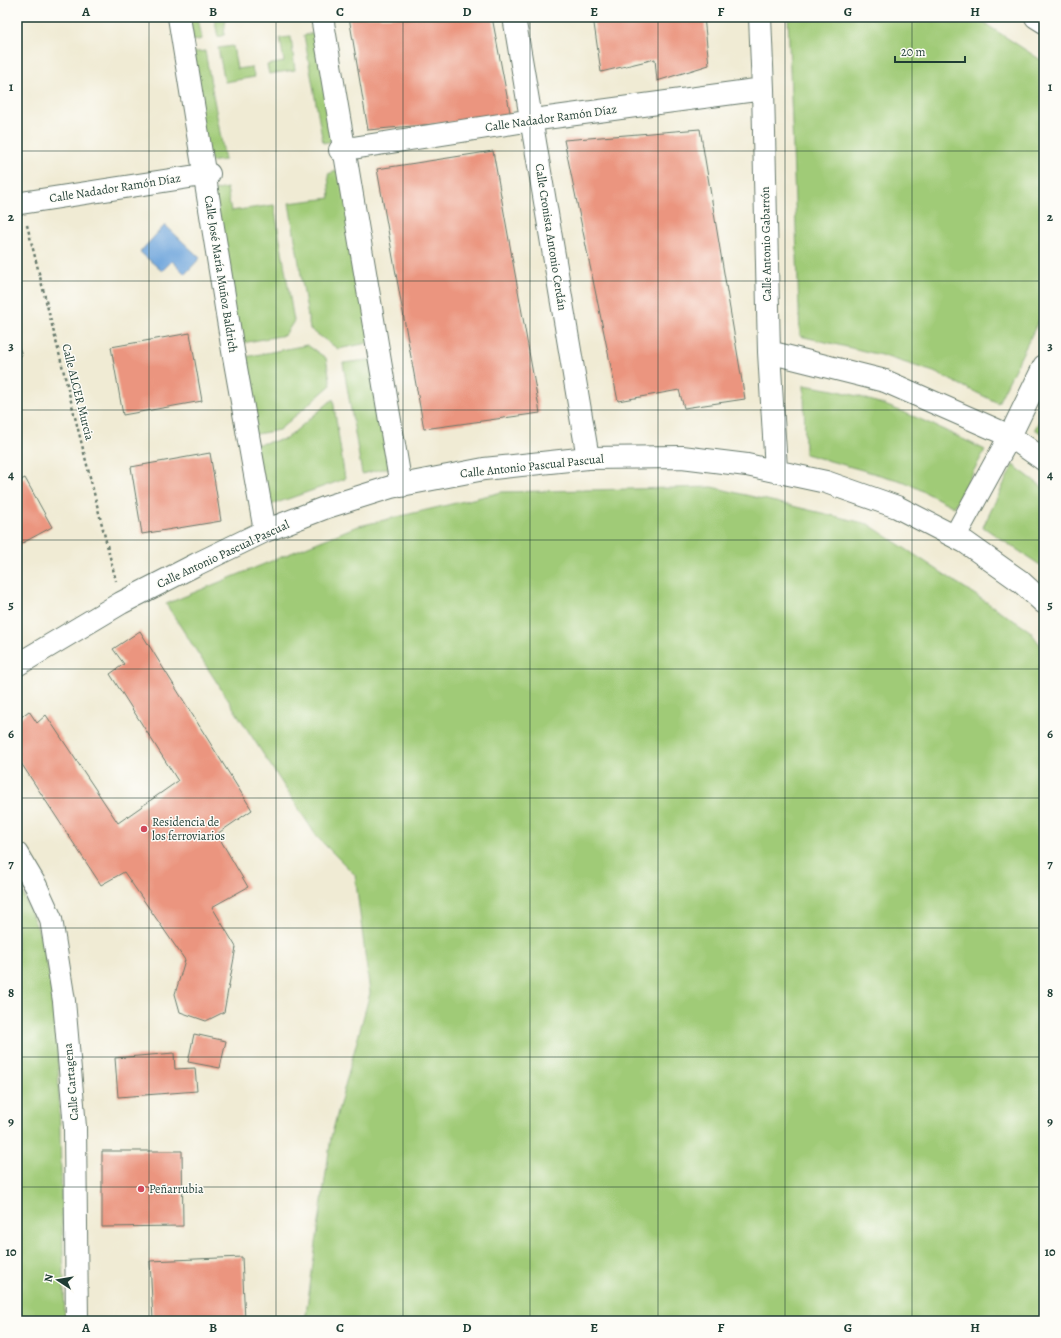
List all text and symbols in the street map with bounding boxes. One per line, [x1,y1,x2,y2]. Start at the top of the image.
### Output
text: A [81,3,91,20]
text: B [209,3,217,20]
text: C [336,3,344,20]
text: D [462,3,472,20]
text: E [590,3,598,20]
text: F [718,3,725,20]
text: G [844,3,852,20]
text: H [970,3,980,20]
scale bar [895,38,965,64]
text: 20 m [901,44,925,60]
text: 1 [9,78,14,95]
text: 1 [1048,78,1053,95]
street label: Calle Nadador Ramón Díaz [484,101,618,135]
street label: Calle Cronista Antonio Cerdán [531,162,571,312]
street label: Calle Nadador Ramón Díaz [48,170,182,206]
street label: Calle Antonio Gabarrón [757,186,775,302]
street label: Calle José María Muñoz Baldrich [201,194,241,354]
text: 2 [8,208,15,225]
text: 2 [1047,208,1054,225]
text: 3 [8,337,14,354]
text: 3 [1047,337,1053,354]
street label: Calle ALCER Murcia [58,342,98,442]
street label: Calle Antonio Pascual Pascual [459,450,605,482]
text: 4 [8,466,14,483]
text: 4 [1047,466,1053,483]
street label: Calle Antonio Pascual Pascual [154,516,292,592]
text: 5 [8,596,14,613]
text: 5 [1047,596,1053,613]
text: 6 [8,725,14,742]
text: 6 [1047,725,1053,742]
place label: Residencia de los ferroviarios [152,814,225,844]
marker: Residencia de los ferroviarios [139,824,149,834]
text: 7 [8,855,14,872]
text: 7 [1047,855,1053,872]
text: 8 [8,984,14,1001]
text: 8 [1047,984,1053,1001]
street label: Calle Cartagena [60,1042,82,1121]
text: 9 [8,1113,14,1130]
text: 9 [1047,1113,1053,1130]
place label: Peñarrubia [149,1181,204,1197]
marker: Peñarrubia [136,1184,146,1194]
text: 10 [5,1243,17,1260]
text: 10 [1044,1243,1056,1260]
north arrow [38,1260,78,1300]
text: N [41,1273,57,1284]
text: A [81,1319,91,1336]
text: B [209,1319,217,1336]
text: C [336,1319,344,1336]
text: D [462,1319,472,1336]
text: E [590,1319,598,1336]
text: F [718,1319,725,1336]
text: G [844,1319,852,1336]
text: H [970,1319,980,1336]

